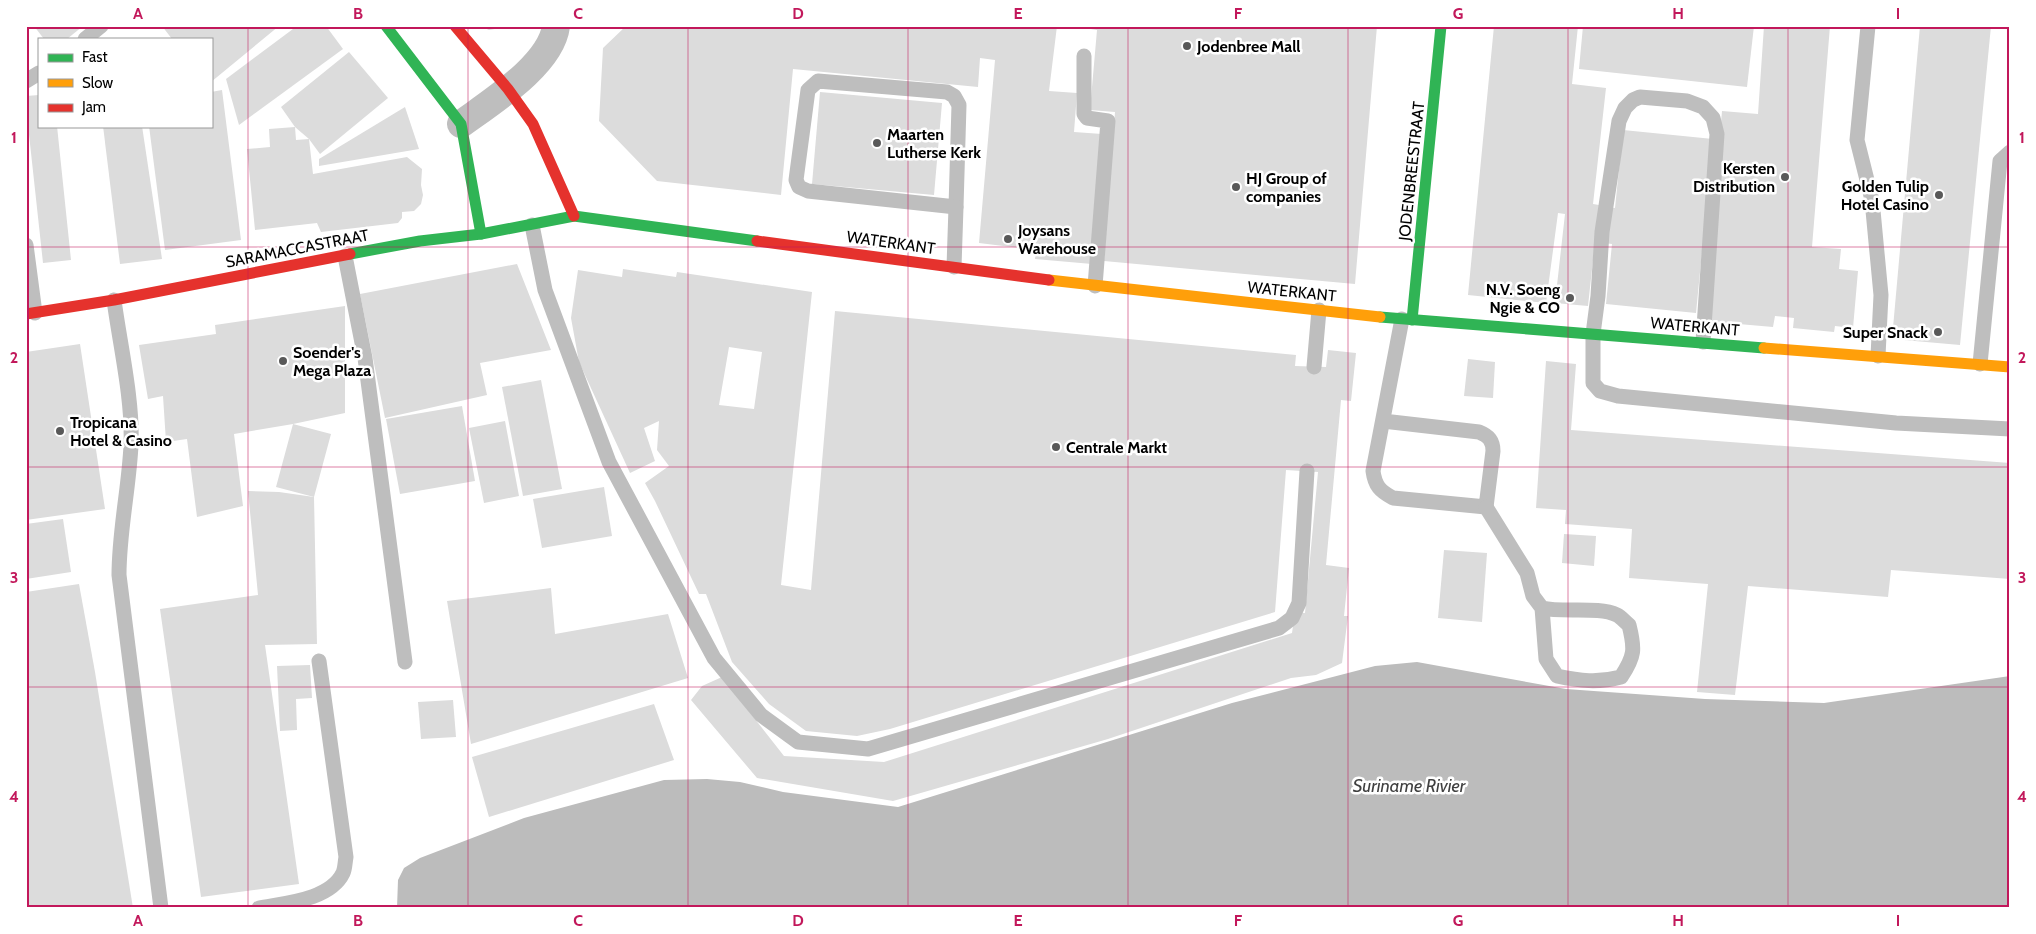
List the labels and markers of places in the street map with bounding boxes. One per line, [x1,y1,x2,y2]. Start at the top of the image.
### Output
place label: Jodenbree Mall [1196,37,1301,56]
marker: Jodenbree Mall [1181,40,1193,52]
place label: Maarten Lutherse Kerk [887,125,981,162]
marker: Maarten Lutherse Kerk [871,137,883,149]
place label: Kersten Distribution [1693,159,1775,196]
place label: HJ Group of companies [1246,169,1327,206]
marker: Kersten Distribution [1779,171,1791,183]
place label: Golden Tulip Hotel Casino [1841,177,1929,214]
marker: HJ Group of companies [1230,181,1242,193]
marker: Golden Tulip Hotel Casino [1933,189,1945,201]
place label: Joysans Warehouse [1017,221,1096,258]
marker: Joysans Warehouse [1002,233,1014,245]
place label: N.V. Soeng Ngie & CO [1486,280,1560,317]
marker: N.V. Soeng Ngie & CO [1564,292,1576,304]
place label: Super Snack [1843,323,1928,342]
marker: Super Snack [1932,326,1944,338]
place label: Soender's Mega Plaza [293,343,371,380]
marker: Soender's Mega Plaza [277,355,289,367]
place label: Tropicana Hotel & Casino [70,413,172,450]
marker: Tropicana Hotel & Casino [54,425,66,437]
place label: Centrale Markt [1066,438,1167,457]
marker: Centrale Markt [1050,441,1062,453]

